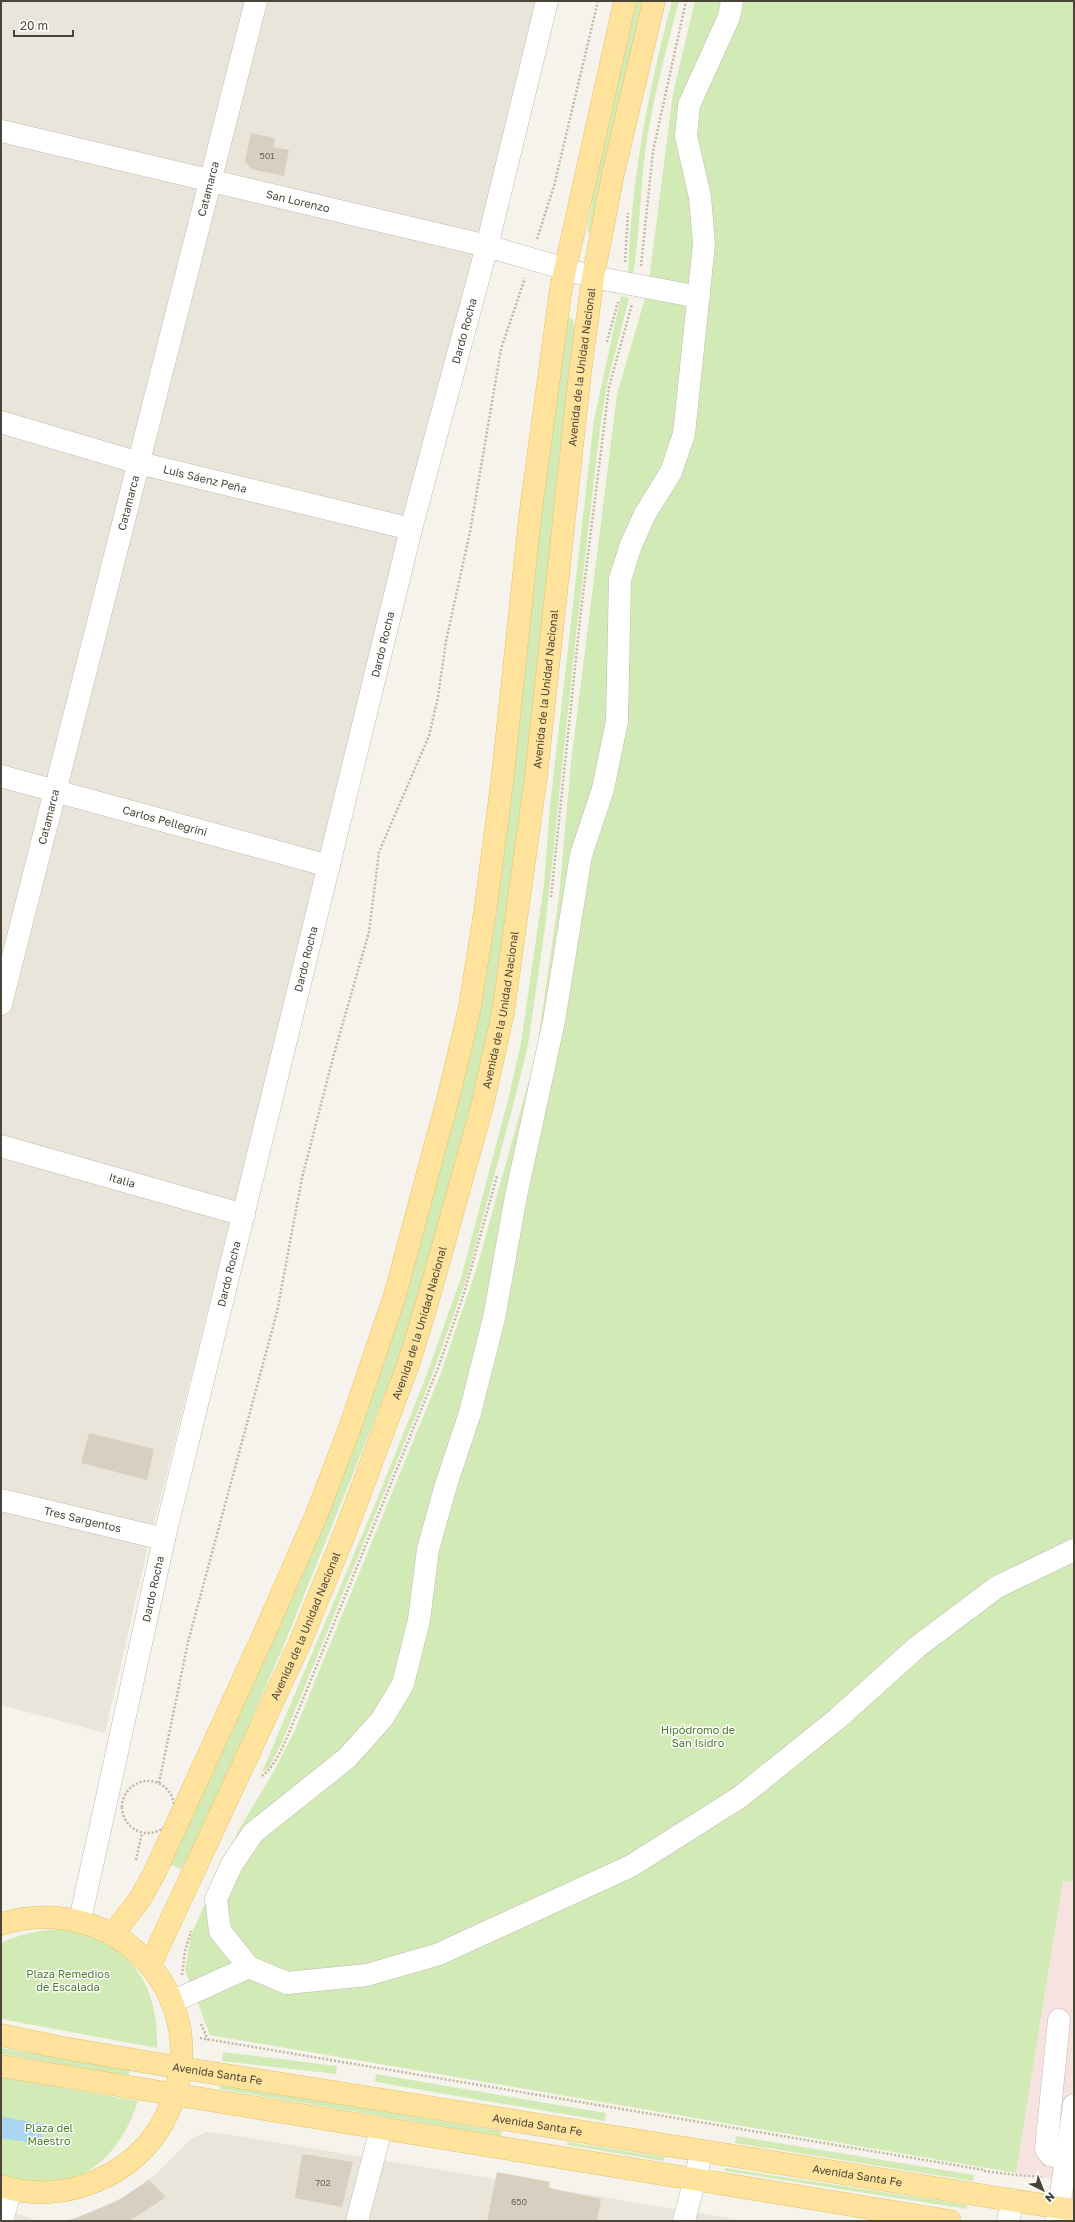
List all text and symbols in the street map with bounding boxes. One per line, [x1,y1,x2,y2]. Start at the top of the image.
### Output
scale bar [14,12,73,38]
text: 20 m [20,18,48,33]
house number: 501 [259,150,275,161]
street label: Catamarca [194,160,221,218]
street label: San Lorenzo [265,187,331,215]
street label: Avenida de la Unidad Nacional [565,286,598,447]
street label: Dardo Rocha [449,297,479,365]
street label: Luis Sáenz Peña [162,462,248,495]
street label: Catamarca [115,474,141,532]
street label: Avenida de la Unidad Nacional [530,608,560,769]
street label: Dardo Rocha [368,610,397,679]
street label: Catamarca [35,788,61,846]
street label: Carlos Pellegrini [121,803,209,838]
street label: Dardo Rocha [291,925,320,993]
street label: Avenida de la Unidad Nacional [479,930,520,1090]
street label: Italia [108,1170,137,1190]
street label: Dardo Rocha [214,1240,243,1308]
street label: Avenida de la Unidad Nacional [389,1244,449,1401]
street label: Tres Sargentos [43,1504,123,1535]
street label: Avenida de la Unidad Nacional [267,1549,343,1702]
street label: Dardo Rocha [139,1555,166,1623]
park label: Hipódromo de San Isidro [661,1723,735,1749]
park label: Plaza Remedios de Escalada [26,1967,110,1993]
street label: Avenida Santa Fe [172,2060,263,2087]
street label: Avenida Santa Fe [492,2111,583,2138]
park label: Plaza del Maestro [25,2121,74,2147]
street label: Avenida Santa Fe [812,2161,903,2189]
north arrow [1023,2170,1063,2210]
house number: 702 [315,2177,331,2188]
text: N [1043,2190,1058,2205]
house number: 650 [511,2196,528,2207]

